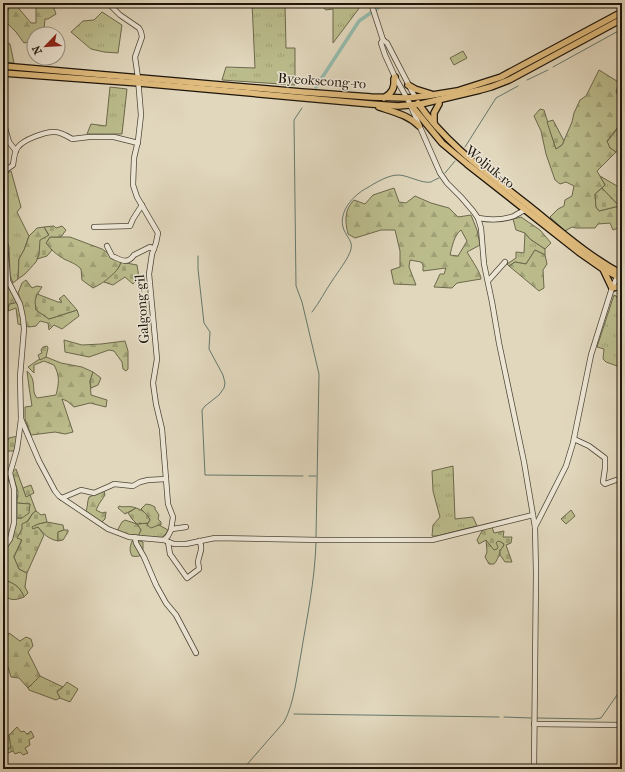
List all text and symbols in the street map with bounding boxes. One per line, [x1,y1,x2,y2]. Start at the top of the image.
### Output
north arrow [26,26,66,66]
text: N [29,43,45,57]
street label: Byeokseong-ro [277,69,367,93]
street label: Woljuk-ro [461,141,518,192]
street label: Galgong-gil [131,274,153,344]

